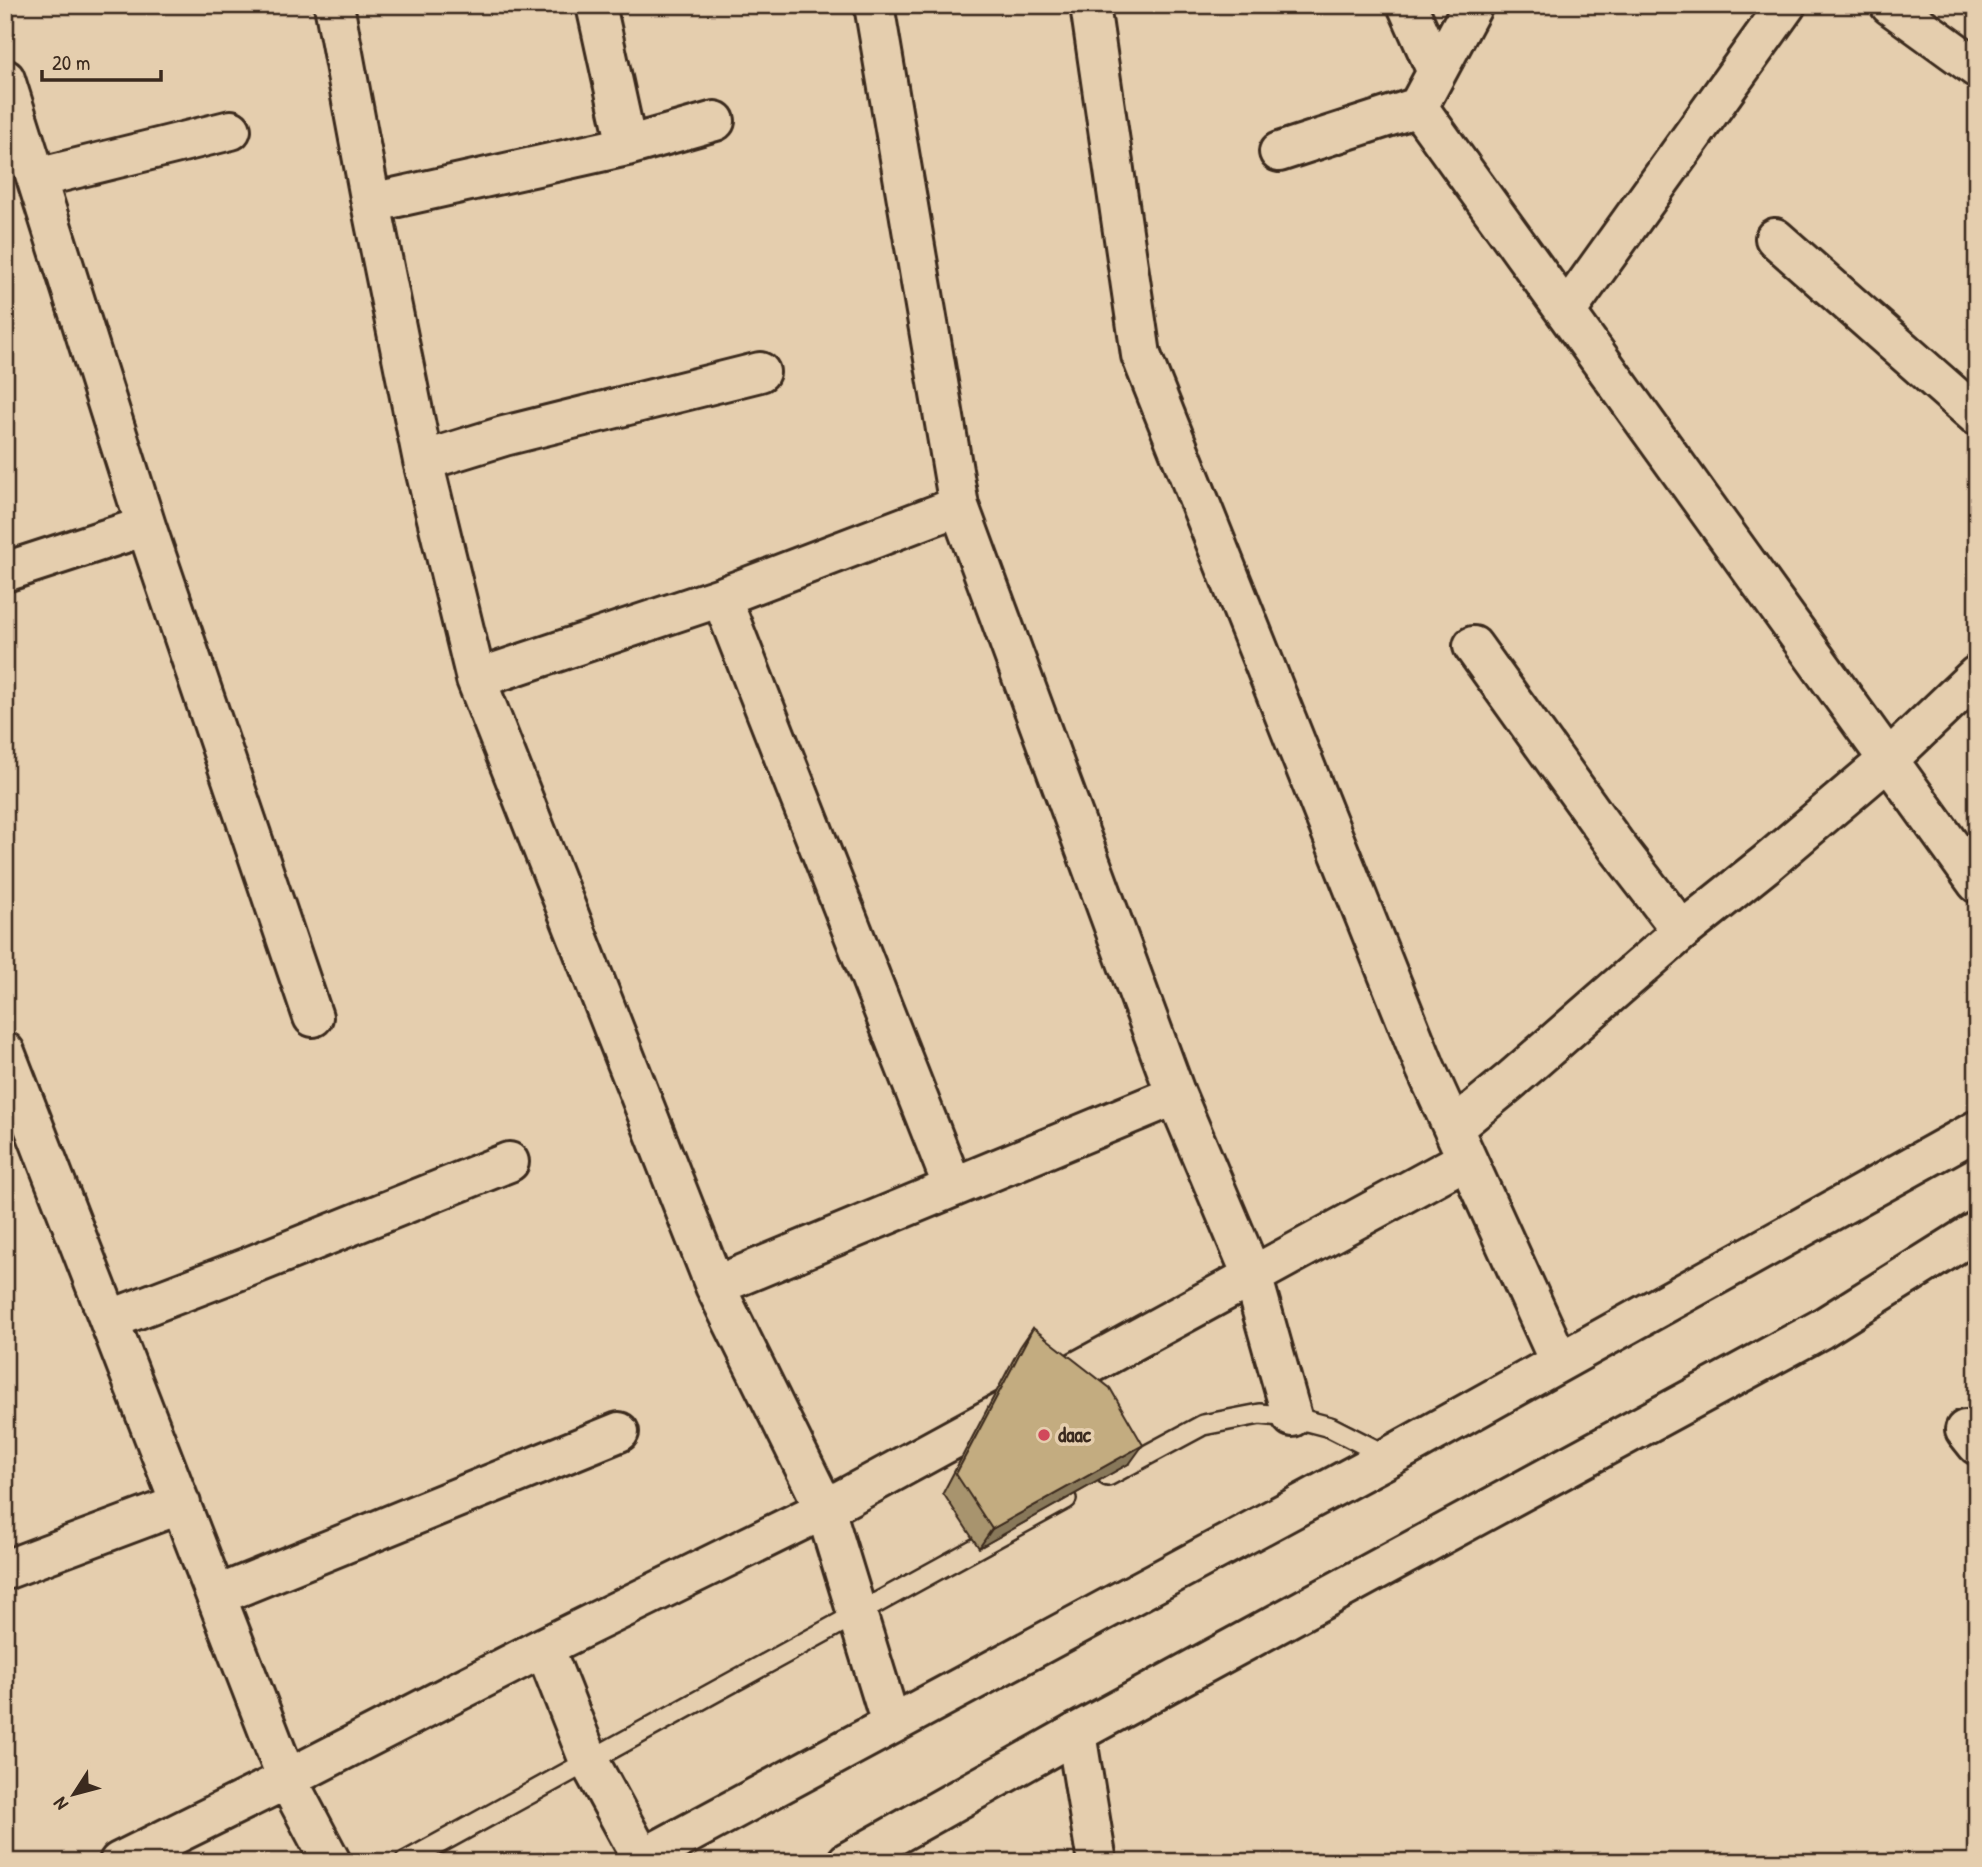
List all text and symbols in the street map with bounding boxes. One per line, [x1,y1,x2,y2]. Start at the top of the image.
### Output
scale bar [42,38,161,82]
text: 20 m [52,48,90,77]
place label: daac [1058,1420,1092,1449]
marker: daac [1036,1427,1052,1443]
north arrow [38,1758,108,1828]
text: N [47,1792,74,1816]

